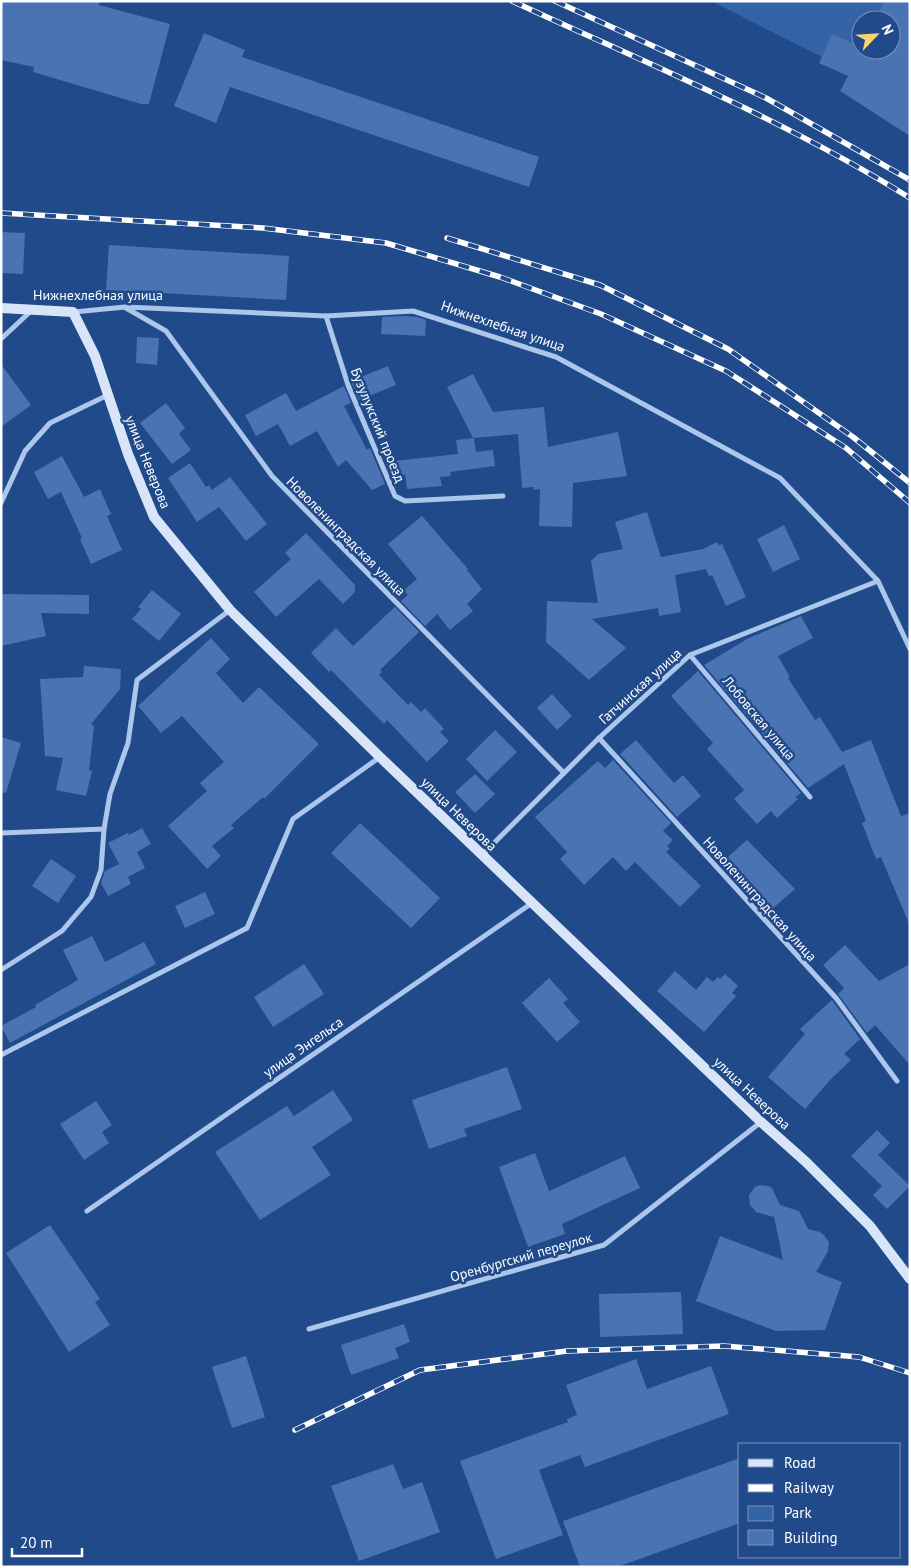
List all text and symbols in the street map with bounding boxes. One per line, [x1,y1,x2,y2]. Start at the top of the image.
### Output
north arrow [851,10,901,60]
text: N [878,22,898,37]
street label: Нижнехлебная улица [33,286,163,304]
street label: Нижнехлебная улица [439,296,567,356]
street label: Бузулукский проезд [347,365,409,485]
street label: улица Неверова [121,413,175,511]
street label: Новоленинградская улица [283,473,409,599]
street label: Гатчинская улица [595,644,685,728]
street label: Лобовская улица [718,672,799,764]
street label: улица Неверова [417,773,501,855]
street label: Новоленинградская улица [699,833,821,965]
street label: улица Энгельса [260,1013,346,1081]
street label: улица Неверова [710,1053,794,1133]
street label: Оренбургский переулок [448,1228,594,1286]
legend [738,1443,901,1558]
text: Road [784,1453,816,1472]
text: Railway [784,1478,834,1497]
text: Park [784,1503,812,1522]
scale bar [12,1526,82,1558]
text: Building [784,1528,838,1547]
text: 20 m [20,1533,53,1552]

